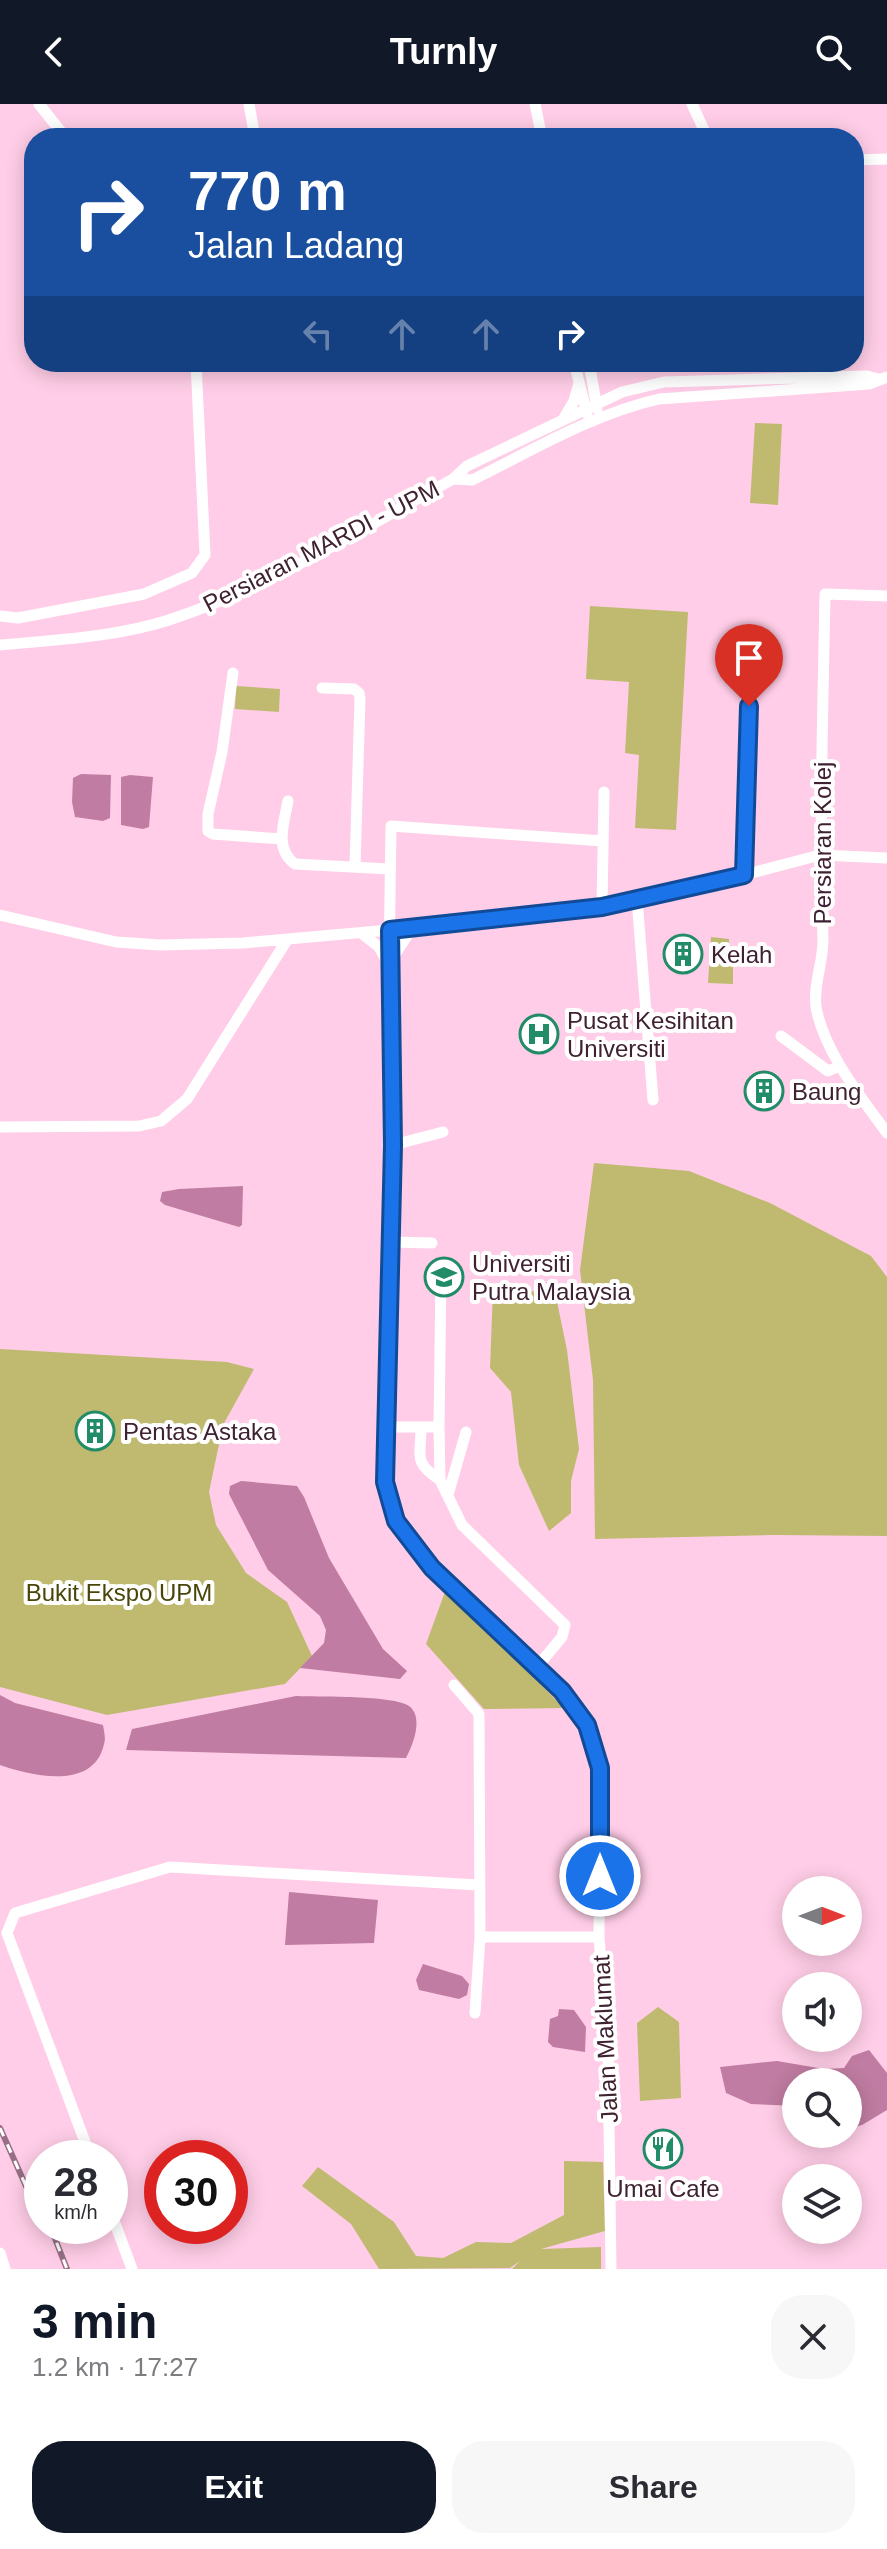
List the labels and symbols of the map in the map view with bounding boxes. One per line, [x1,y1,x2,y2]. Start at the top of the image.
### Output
street label: Persiaran MARDI - UPM [198,475,444,617]
pin [715,624,783,706]
street label: Persiaran Kolej [809,762,836,924]
building icon: Kelah [662,933,704,975]
place label: Kelah [711,941,772,968]
place label: Pusat Kesihitan Universiti [567,1007,734,1062]
hospital icon: Pusat Kesihitan Universiti [518,1013,560,1055]
building icon: Baung [743,1070,785,1112]
place label: Baung [792,1078,861,1105]
place label: Universiti Putra Malaysia [472,1250,631,1305]
school or university icon: Universiti Putra Malaysia [423,1256,465,1298]
building icon: Pentas Astaka [74,1410,116,1452]
place label: Pentas Astaka [123,1418,277,1445]
park label: Bukit Ekspo UPM [26,1579,212,1606]
position arrow [558,1834,642,1918]
north arrow [782,1876,862,1956]
street label: Jalan Maklumat [587,1954,623,2124]
restaurant icon: Umai Cafe [642,2128,684,2170]
speed limit sign: 30 [144,2140,248,2244]
place label: Umai Cafe [606,2175,720,2202]

